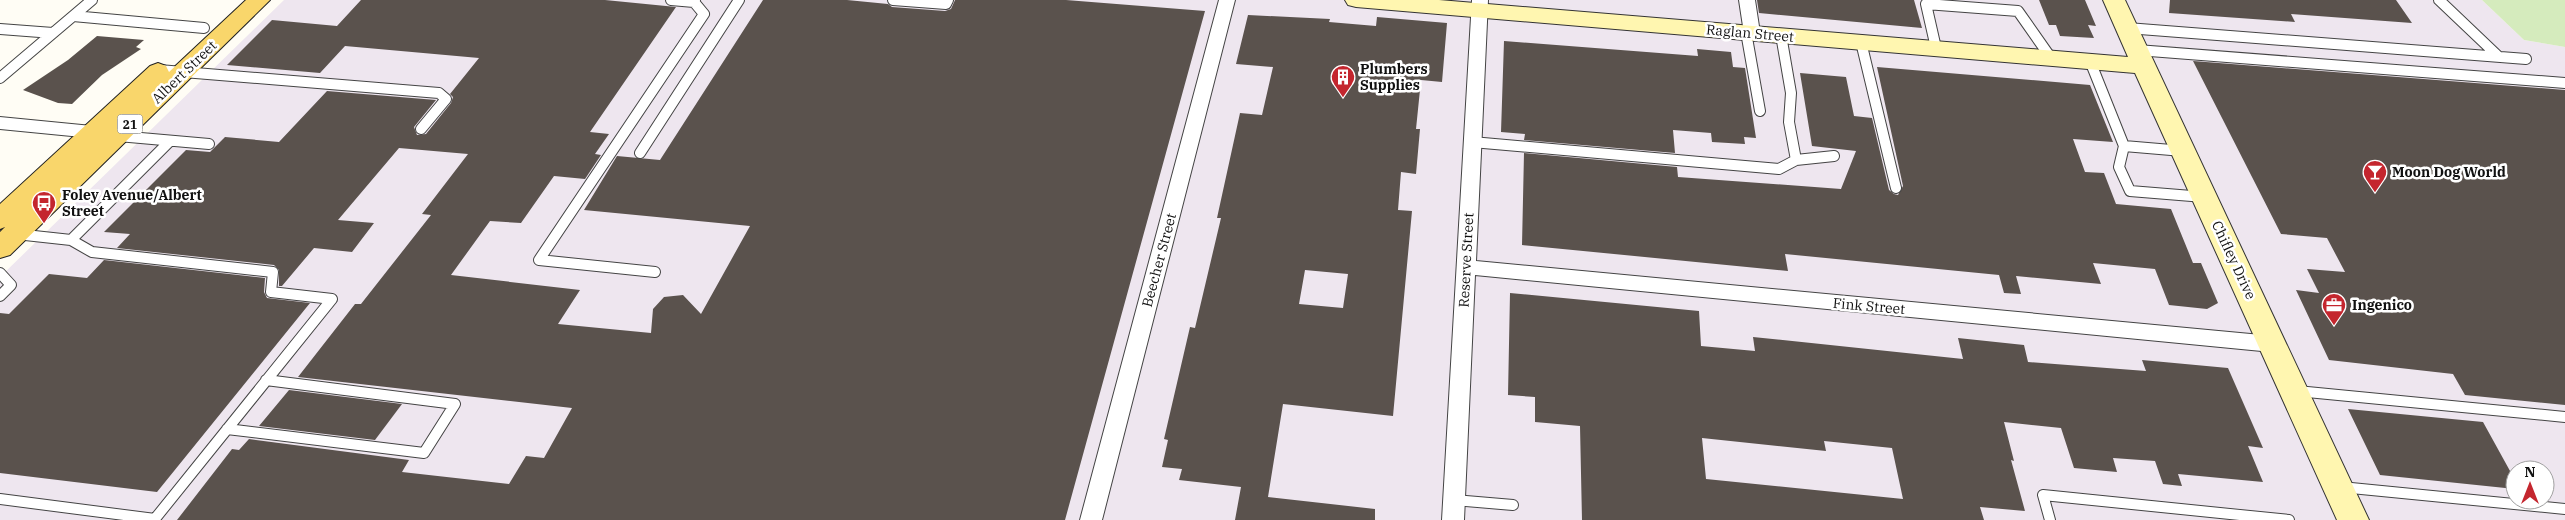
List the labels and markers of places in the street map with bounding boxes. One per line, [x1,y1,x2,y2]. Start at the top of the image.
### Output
place label: Plumbers Supplies [1360,60,1428,94]
building icon: Plumbers Supplies [1330,64,1356,98]
bar icon: Moon Dog World [2362,159,2388,193]
place label: Moon Dog World [2392,163,2506,181]
place label: Foley Avenue/Albert Street [62,186,202,220]
bus stop icon: Foley Avenue/Albert Street [31,190,57,224]
office icon: Ingenico [2321,292,2347,326]
place label: Ingenico [2352,296,2412,314]

